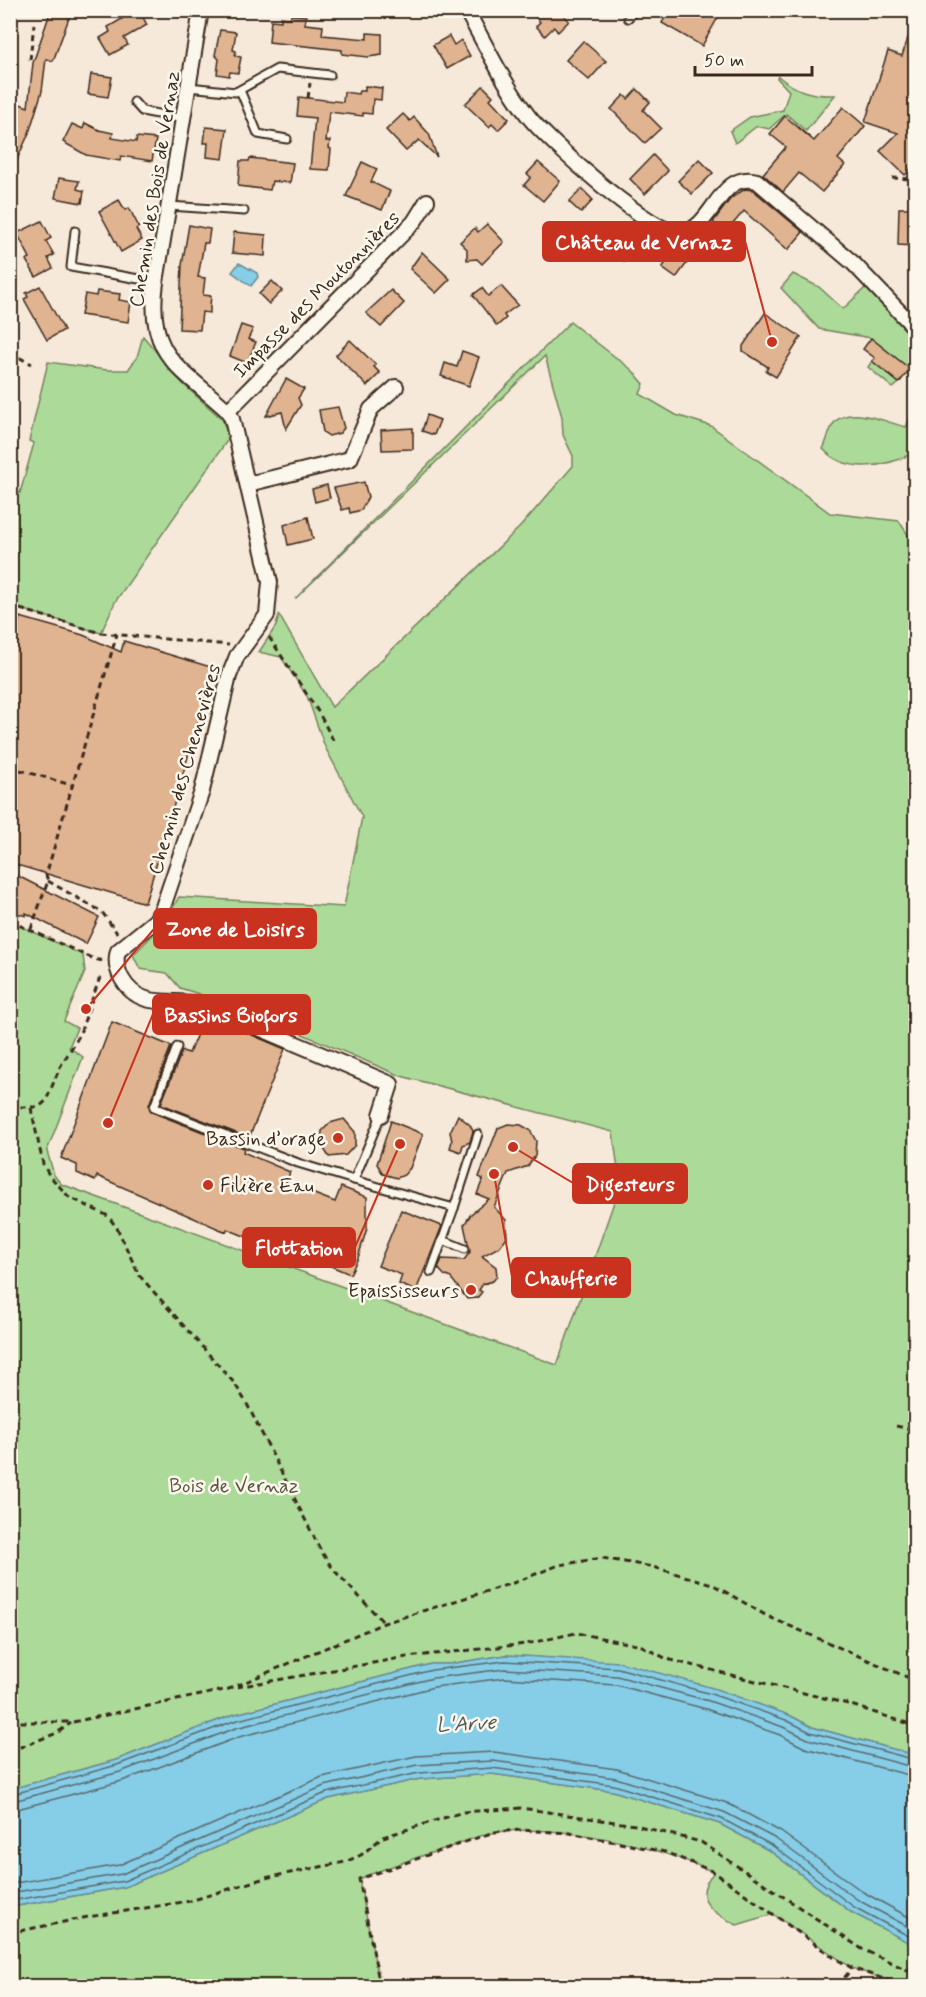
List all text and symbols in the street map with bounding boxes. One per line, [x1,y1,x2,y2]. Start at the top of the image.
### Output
scale bar [695,39,812,77]
text: 50 m [704,49,744,73]
street label: Chemin des Bois de Vernaz [123,69,188,309]
street label: Impasse des Moutonnières [228,205,407,385]
callout: Château de Vernaz [543,222,745,261]
text: Château de Vernaz [555,229,734,257]
street label: Chemin des Chenevières [142,661,228,878]
callout: Zone de Loisirs [154,909,316,948]
text: Zone de Loisirs [166,916,305,944]
callout: Bassins Biofors [153,995,310,1034]
text: Bassins Biofors [164,1002,298,1032]
place label: Bassin d’orage [206,1126,326,1155]
marker: Bassin d’orage [331,1131,345,1145]
callout: Digesteurs [573,1164,687,1203]
text: Digesteurs [585,1171,675,1201]
place label: Filière Eau [220,1173,314,1200]
marker: Filière Eau [201,1178,215,1192]
callout: Flottation [243,1228,355,1267]
text: Flottation [255,1235,343,1263]
callout: Chaufferie [512,1258,630,1297]
text: Chaufferie [524,1265,618,1293]
place label: Epaississeurs [348,1278,459,1305]
marker: Epaississeurs [464,1283,478,1297]
park label: Bois de Vernaz [169,1473,299,1500]
water label: L'Arve [435,1708,498,1740]

